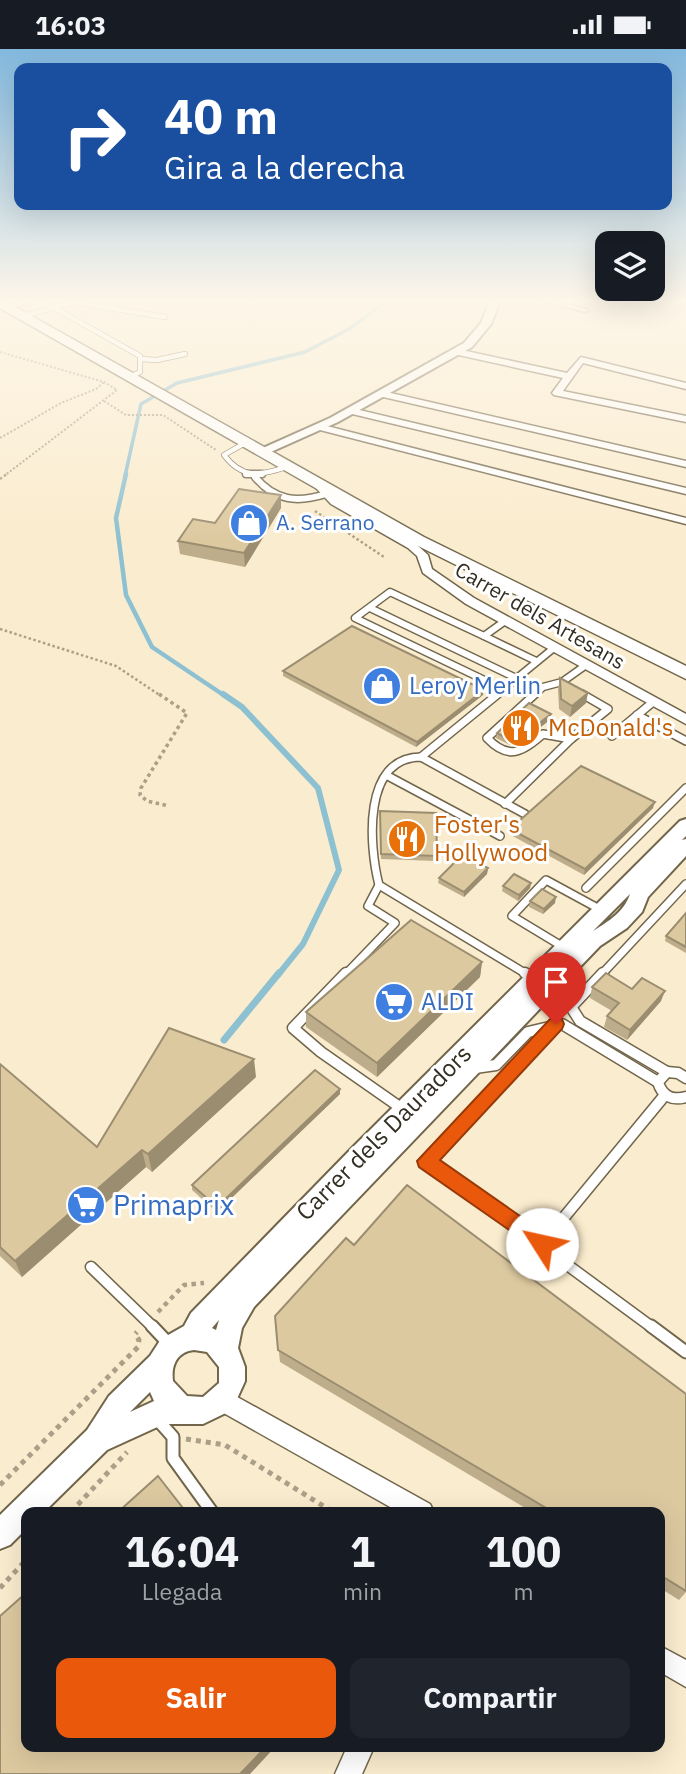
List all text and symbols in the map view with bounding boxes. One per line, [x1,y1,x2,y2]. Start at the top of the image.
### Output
text: 16:03 [35,8,106,42]
text: 40 m [164,84,278,147]
icon: right [49,91,140,182]
text: Gira a la derecha [164,146,405,188]
map controls [595,231,665,301]
button: layers [595,231,665,301]
shop icon: A. Serrano [228,502,270,544]
place label: A. Serrano [276,508,374,536]
street label: Carrer dels Artesans [450,555,631,675]
shop icon: Leroy Merlin [361,665,403,707]
place label: Leroy Merlin [409,669,541,701]
restaurant icon: McDonald's [500,707,542,749]
place label: McDonald's [548,711,674,743]
place label: Foster's Hollywood [434,808,548,868]
restaurant icon: Foster's Hollywood [386,818,428,860]
pin [526,952,586,1024]
icon: arrive [537,963,575,1001]
supermarket icon: ALDI [373,981,415,1023]
place label: ALDI [421,985,474,1017]
street label: Carrer dels Dauradors [289,1038,478,1227]
supermarket icon: Primaprix [65,1184,107,1226]
place label: Primaprix [113,1186,234,1223]
position arrow [505,1207,579,1281]
text: 16:04 [125,1524,239,1579]
text: 1 [350,1524,375,1579]
text: 100 [486,1524,561,1579]
text: Llegada [142,1576,222,1606]
text: min [343,1576,382,1606]
text: m [513,1576,534,1606]
button: Salir [56,1658,336,1738]
button: Compartir [350,1658,630,1738]

